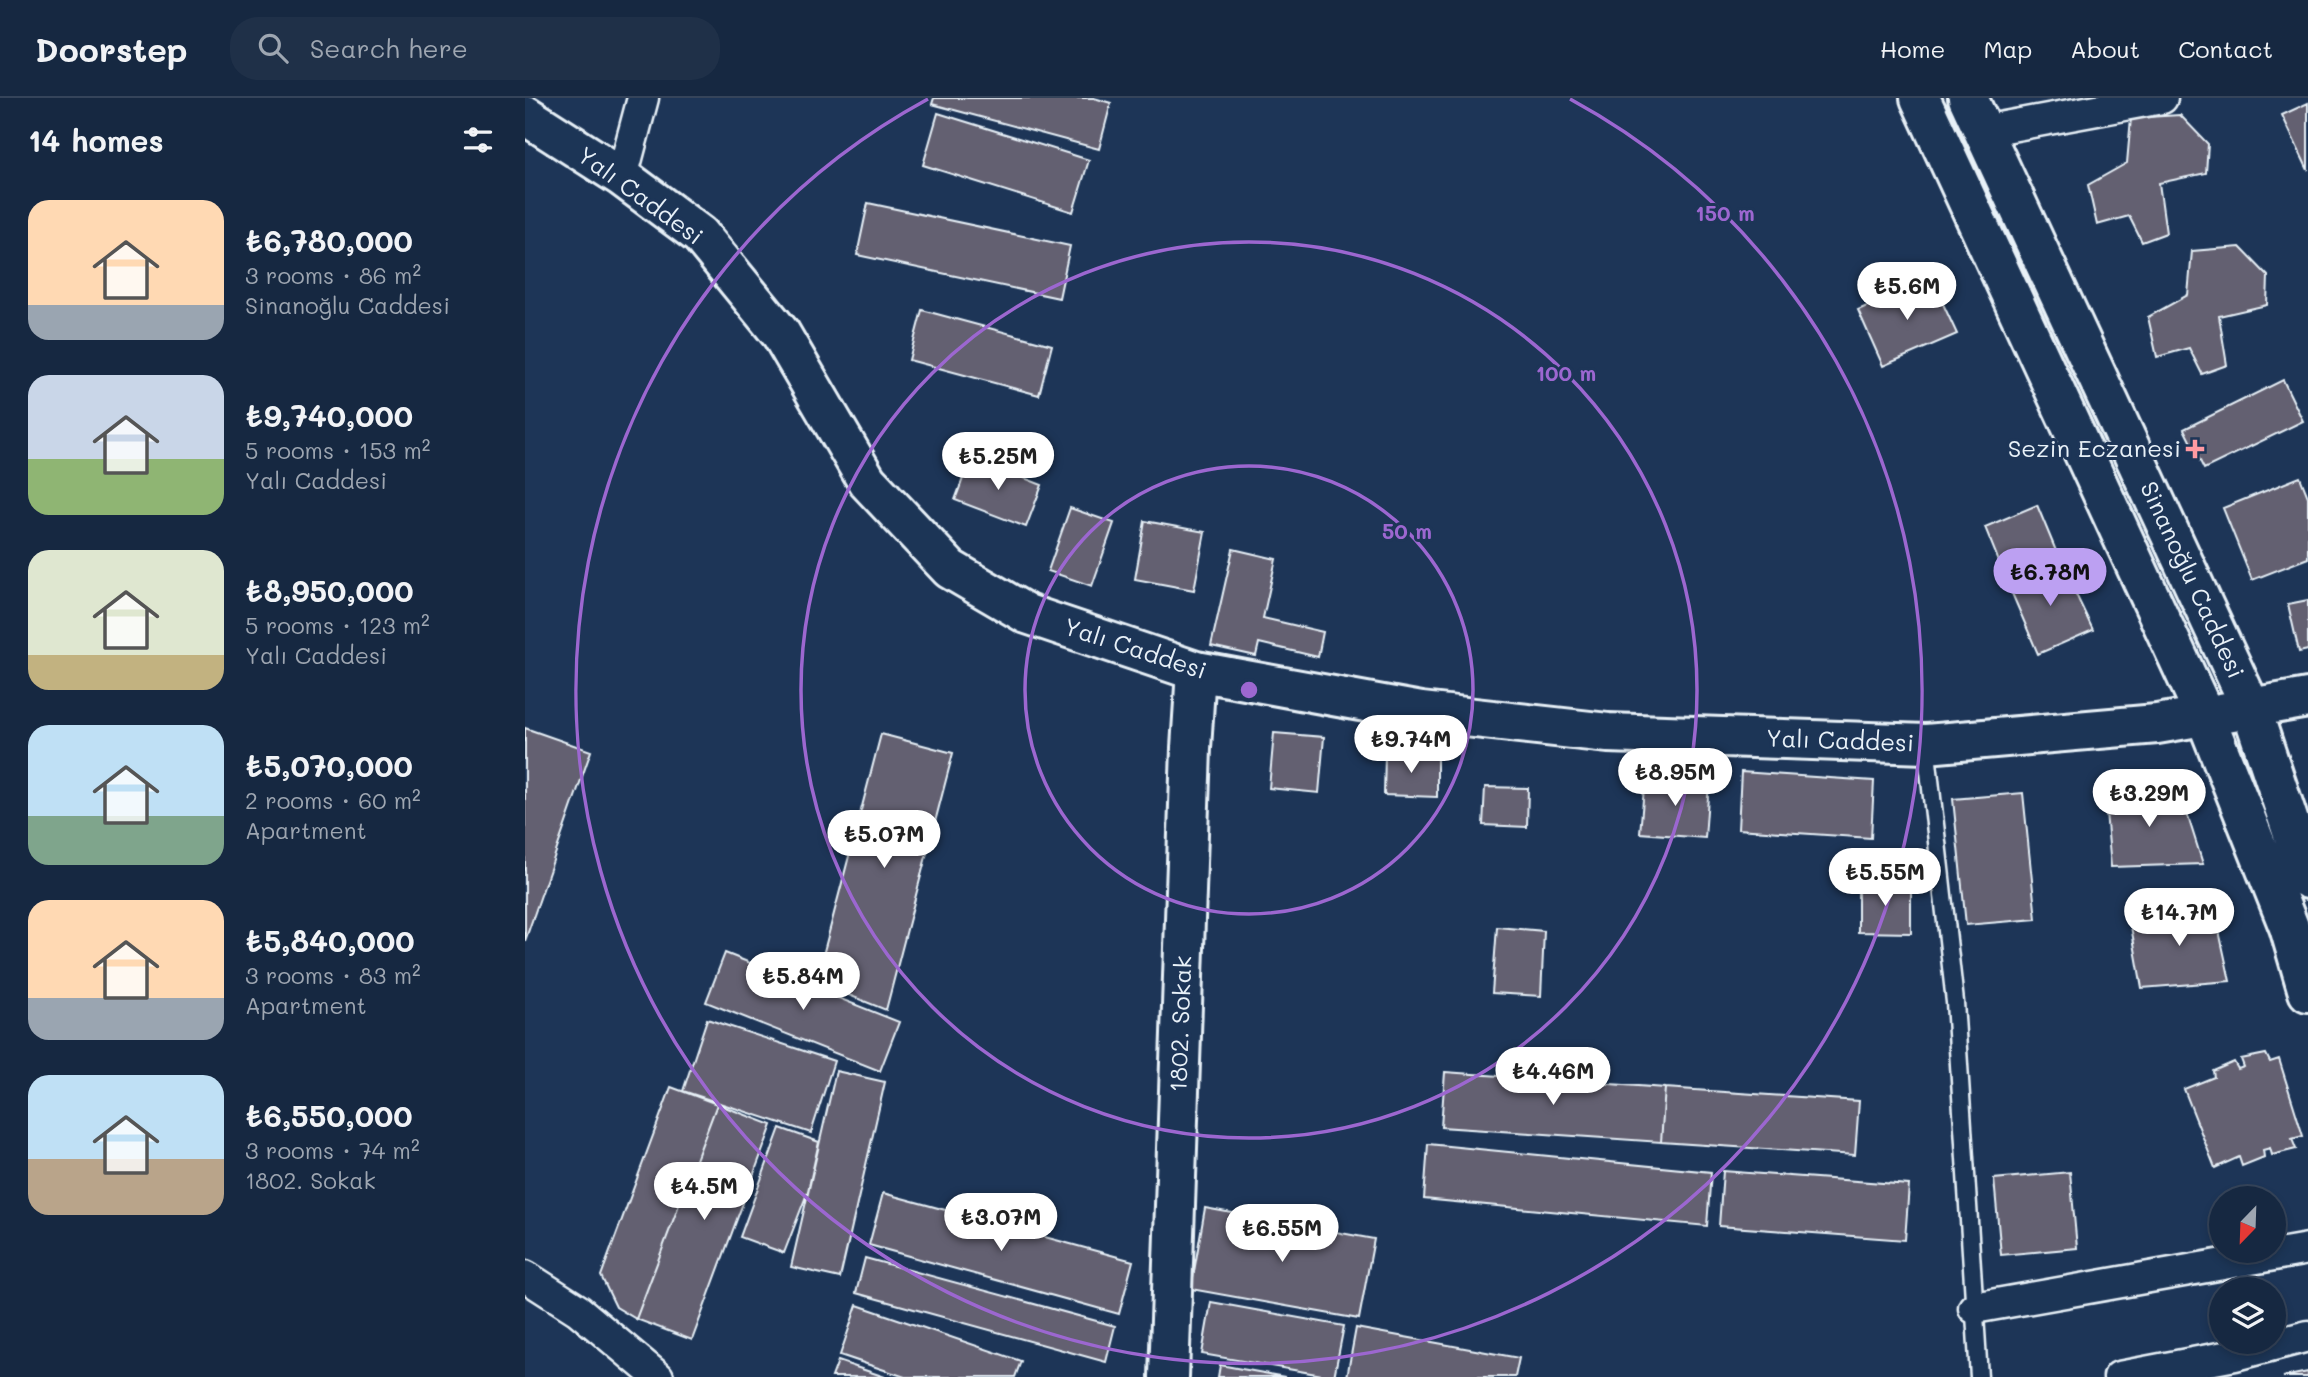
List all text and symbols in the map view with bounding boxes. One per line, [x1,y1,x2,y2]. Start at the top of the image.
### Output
search box [230,17,720,80]
text: Doorstep [35,27,188,70]
icon: search [254,29,292,67]
text: Search here [310,31,468,65]
text: Home [1880,33,1945,64]
text: Map [1983,33,2032,64]
text: About [2070,33,2140,64]
text: Contact [2178,33,2273,64]
text: 14 homes [28,120,164,160]
icon: filters [459,121,497,159]
street label: Yalı Caddesi [572,139,710,251]
text: 150 m [1695,199,1755,226]
text: ₺6,780,000 [245,220,413,260]
icon: home [84,228,168,312]
text: 3 rooms · 86 m² [245,260,421,290]
pin: ₺5.6M [1858,262,1956,322]
text: ₺5.6M [1873,270,1941,300]
text: Si̇nanoğlu Caddesi [245,290,450,320]
text: 100 m [1536,359,1596,386]
text: ₺9,740,000 [245,395,413,435]
icon: home [84,403,168,487]
pin: ₺5.25M [941,432,1055,492]
place label: Sezin Eczanesi [2008,432,2181,463]
text: 5 rooms · 153 m² [245,435,430,465]
text: ₺5.25M [958,440,1038,470]
marker: Sezin Eczanesi [2187,441,2203,457]
text: Yalı Caddesi [245,465,387,495]
street label: Si̇nanoğlu Caddesi [2134,476,2253,683]
text: 50 m [1382,517,1432,544]
pin: ₺6.78M [1993,548,2107,608]
text: ₺6.78M [2009,556,2091,586]
text: ₺8,950,000 [245,570,413,610]
icon: home [84,578,168,662]
text: 5 rooms · 123 m² [245,610,430,640]
street label: Yalı Caddesi [1060,610,1211,685]
text: Yalı Caddesi [245,640,387,670]
centre of rings [1237,678,1261,702]
pin: ₺9.74M [1354,716,1468,775]
street label: Yalı Caddesi [1765,721,1915,758]
text: ₺9.74M [1370,723,1452,753]
text: ₺5,070,000 [245,745,413,785]
pin: ₺8.95M [1618,748,1732,808]
icon: home [84,753,168,837]
text: ₺8.95M [1634,756,1716,786]
pin: ₺3.29M [2092,770,2206,829]
text: ₺3.29M [2109,777,2189,807]
text: 2 rooms · 60 m² [245,785,421,815]
pin: ₺5.07M [827,810,941,870]
text: Apartment [245,815,367,845]
text: ₺5.07M [843,818,925,848]
pin: ₺5.55M [1828,848,1942,908]
text: ₺5.55M [1845,856,1925,886]
pin: ₺14.7M [2122,888,2236,948]
text: ₺14.7M [2140,896,2218,926]
text: ₺5,840,000 [245,920,414,960]
icon: home [84,928,168,1012]
pin: ₺5.84M [746,953,860,1012]
street label: 1802. Sokak [1162,955,1197,1093]
text: 3 rooms · 83 m² [245,960,421,990]
text: ₺5.84M [762,960,844,990]
text: Apartment [245,990,367,1020]
pin: ₺4.46M [1496,1048,1610,1107]
text: ₺4.46M [1511,1055,1595,1085]
text: ₺6,550,000 [245,1095,413,1135]
icon: home [84,1103,168,1187]
text: 3 rooms · 74 m² [245,1135,420,1165]
pin: ₺4.5M [655,1162,753,1222]
text: 1802. Sokak [245,1165,376,1195]
text: ₺4.5M [670,1170,738,1200]
north arrow [2209,1186,2285,1264]
map controls [2209,1186,2286,1354]
pin: ₺3.07M [944,1194,1058,1253]
text: ₺3.07M [960,1201,1042,1231]
pin: ₺6.55M [1225,1204,1339,1264]
text: ₺6.55M [1242,1212,1322,1242]
button: layers [2209,1277,2286,1354]

